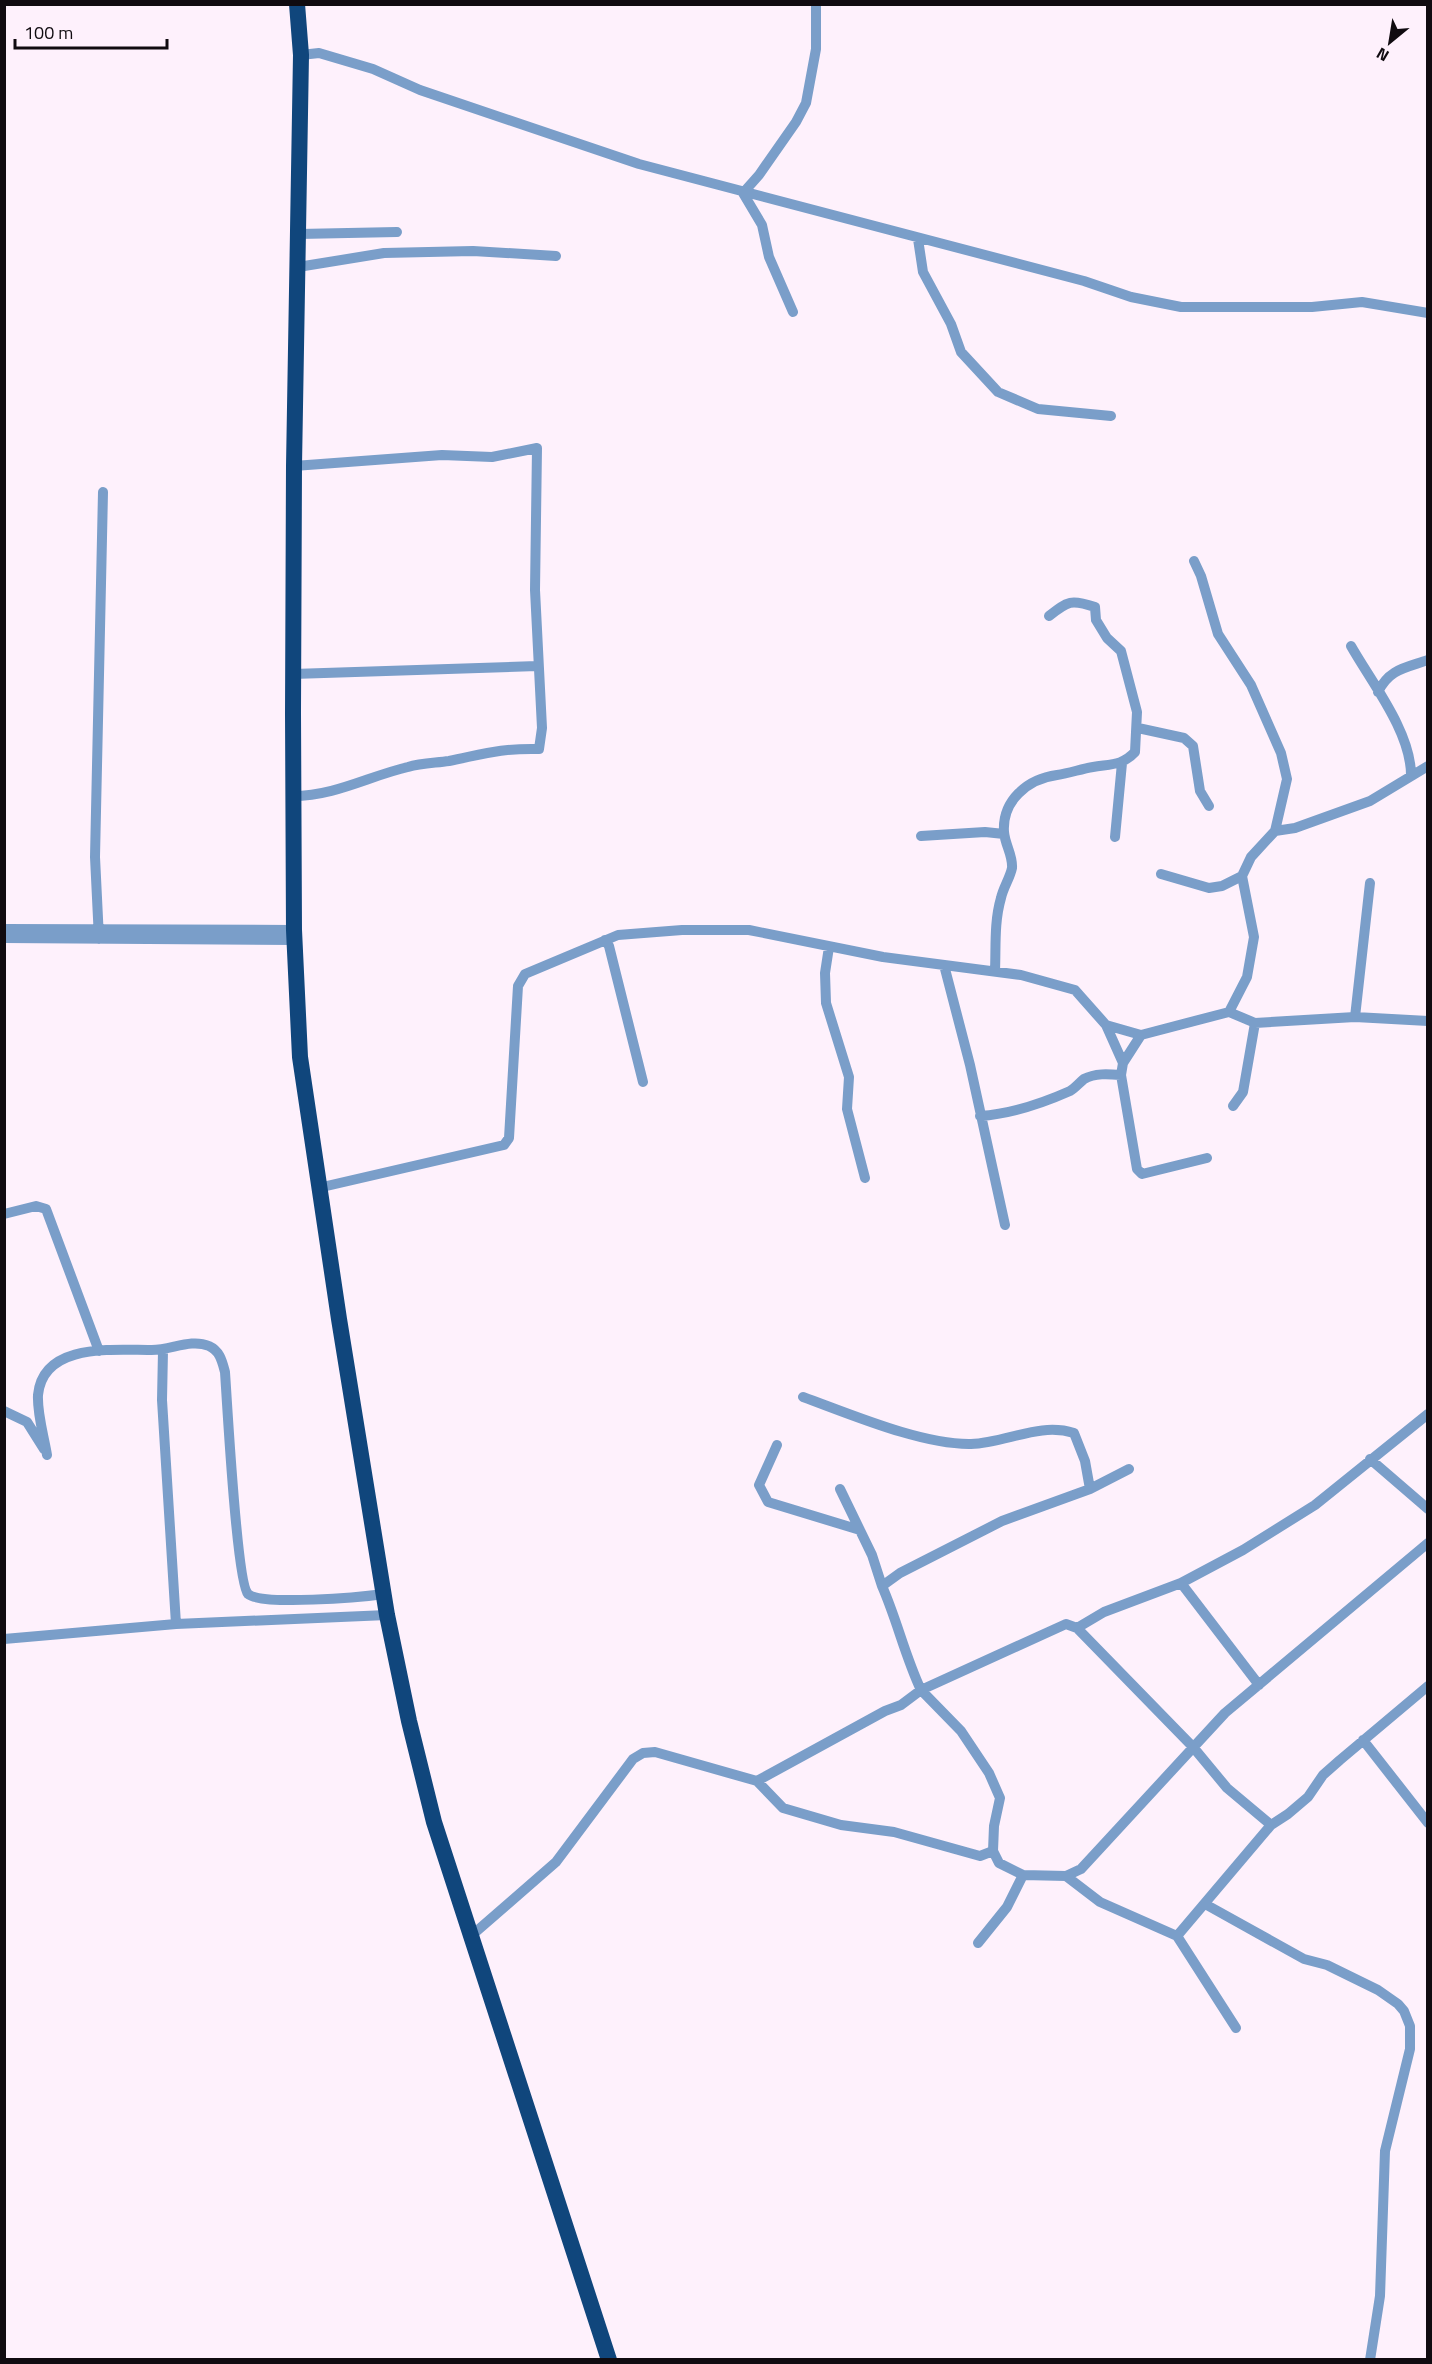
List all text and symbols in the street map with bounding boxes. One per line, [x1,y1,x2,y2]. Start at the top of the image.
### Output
scale bar [15,12,166,50]
north arrow [1360,12,1420,72]
text: 100 m [24,19,73,46]
text: N [1372,42,1393,68]

